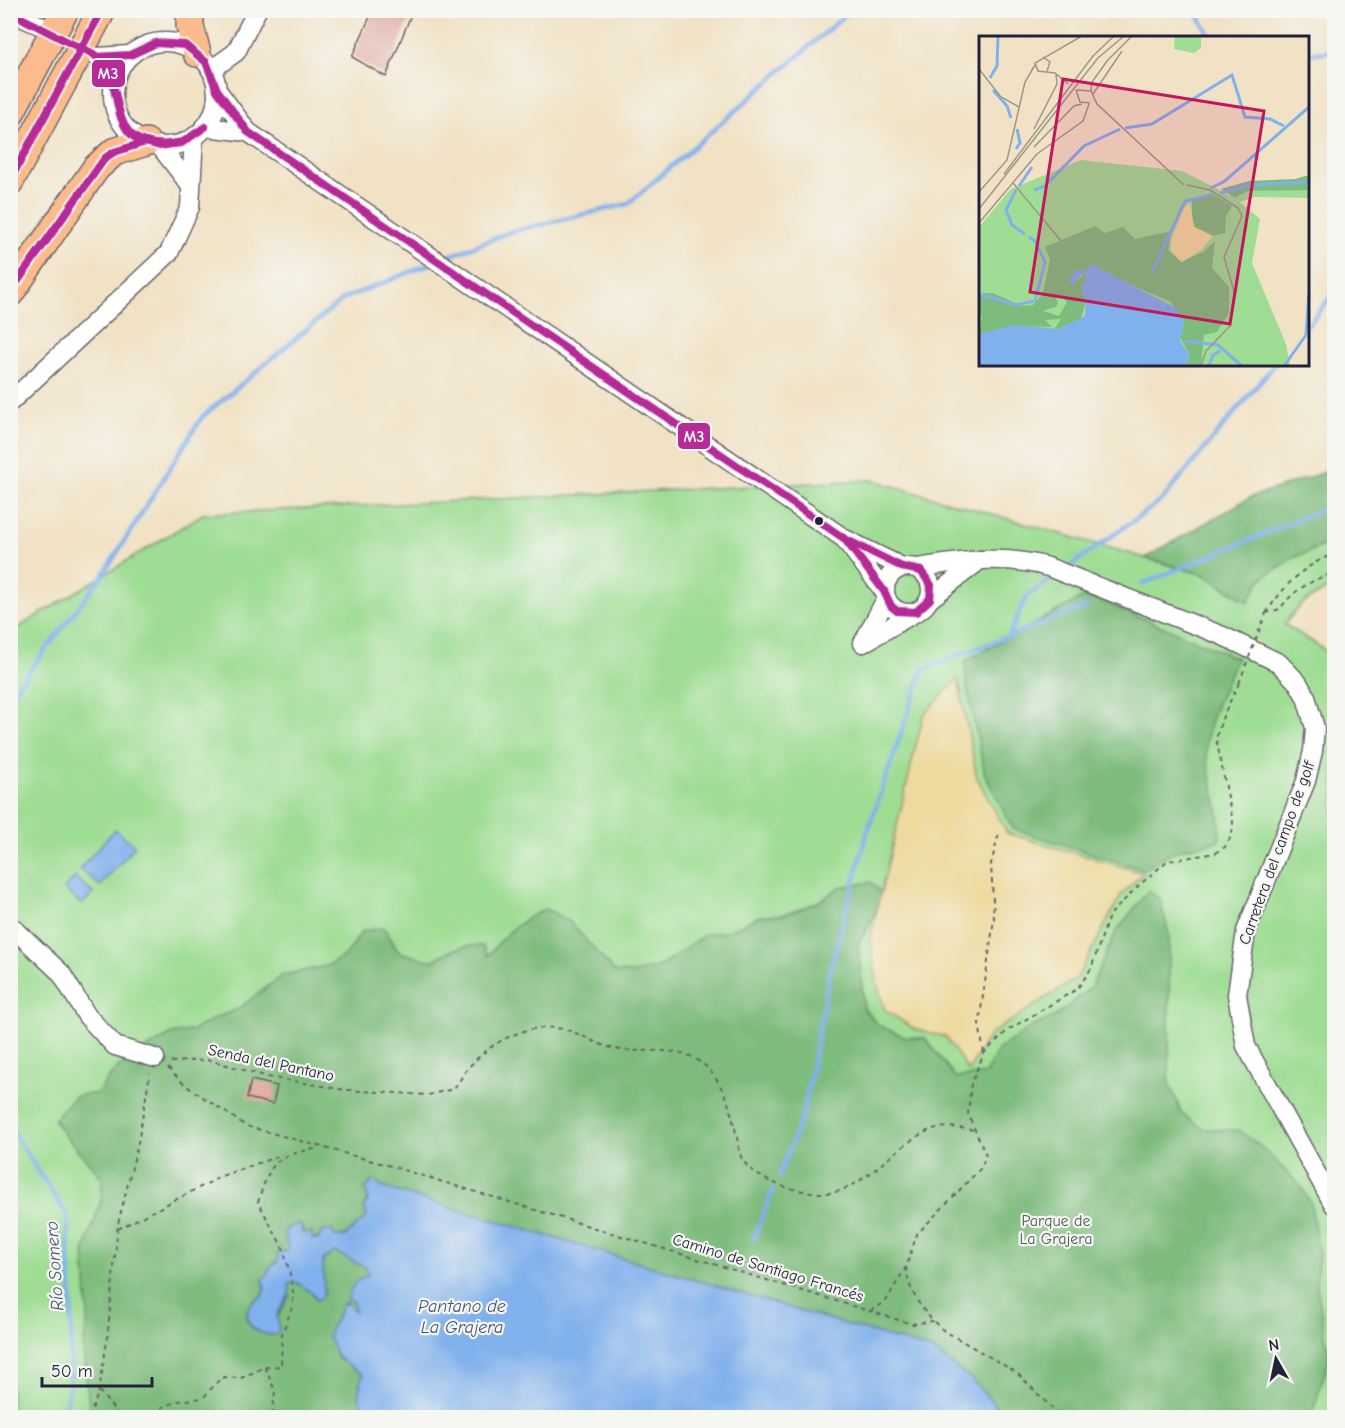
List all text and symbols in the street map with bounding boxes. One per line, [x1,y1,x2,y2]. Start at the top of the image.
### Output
inset map [979,36,1309,366]
line badge: M3 [91,59,126,88]
text: M3 [98,65,118,83]
line badge: M3 [677,422,711,450]
text: M3 [684,428,704,446]
unlabelled marker [813,515,825,527]
street label: Carretera del campo de golf [1235,757,1319,947]
street label: Senda del Pantano [206,1041,336,1085]
park label: Parque de La Grajera [1019,1212,1093,1248]
water label: Río Somero [41,1220,69,1312]
street label: Camino de Santiago Francés [670,1230,866,1306]
water label: Pantano de La Grajera [418,1296,506,1338]
north arrow [1246,1329,1306,1389]
text: N [1267,1335,1280,1355]
scale bar [42,1350,152,1388]
text: 50 m [51,1361,93,1382]

